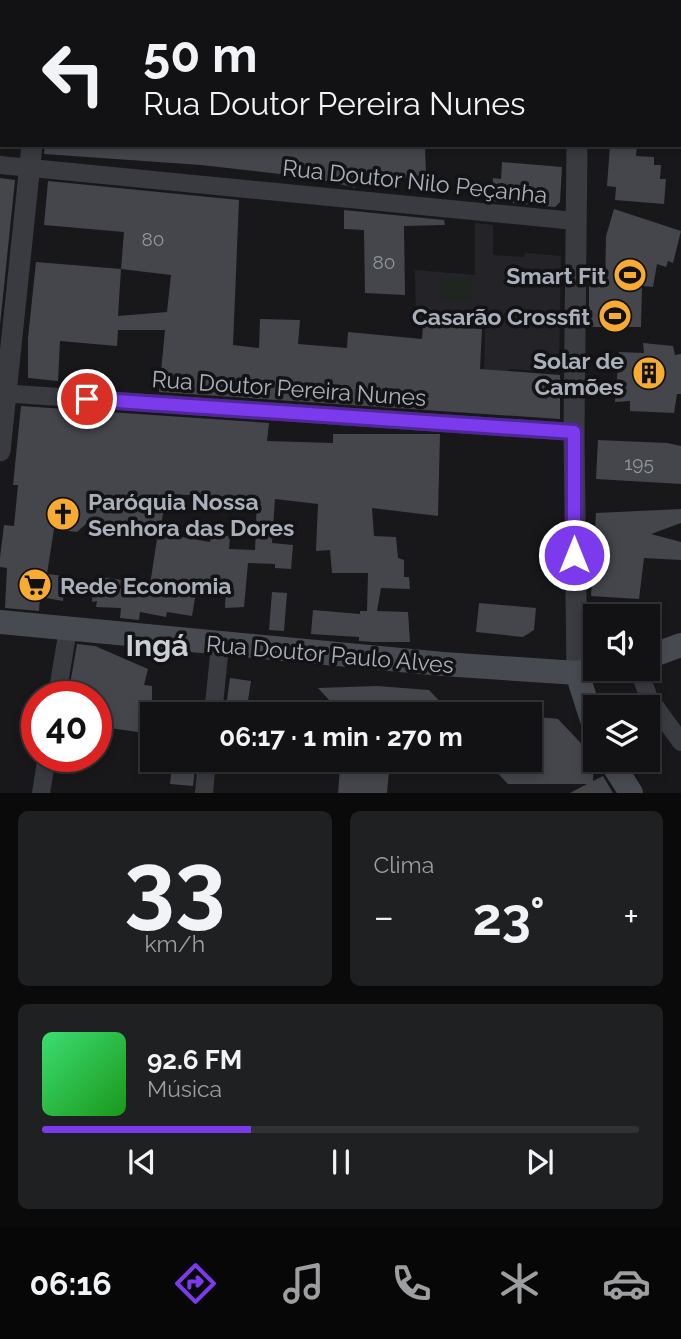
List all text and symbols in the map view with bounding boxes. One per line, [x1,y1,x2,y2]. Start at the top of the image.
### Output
text: 50 m [143,26,258,83]
icon: left [28,28,119,119]
text: Rua Doutor Pereira Nunes [143,85,526,122]
street label: Rua Doutor Nilo Peçanha [281,154,549,208]
house number: 80 [142,228,164,250]
house number: 80 [373,251,395,273]
sports icon: Smart Fit [611,256,649,294]
place label: Smart Fit [506,262,606,289]
sports icon: Casarão Crossfit [596,297,634,335]
place label: Casarão Crossfit [412,303,590,330]
place label: Solar de Camões [533,347,624,400]
building icon: Solar de Camões [630,354,668,392]
street label: Rua Doutor Pereira Nunes [151,365,427,411]
pin [57,369,117,429]
icon: arrive [68,380,106,418]
house number: 195 [624,452,654,474]
place label: Paróquia Nossa Senhora das Dores [88,488,294,541]
church icon: Paróquia Nossa Senhora das Dores [44,495,82,533]
position arrow [537,518,611,592]
supermarket icon: Rede Economia [16,566,54,604]
place label: Rede Economia [60,572,231,599]
map controls [583,604,660,772]
button: sound [583,604,660,681]
district label: Ingá [126,628,188,663]
street label: Rua Doutor Paulo Alves [205,630,455,678]
speed limit sign: 40 [21,681,112,772]
button: layers [583,695,660,772]
text: 06:17 · 1 min · 270 m [219,722,463,752]
text: 33 [124,831,226,938]
text: Clima [374,851,434,878]
text: 23° [472,886,545,947]
text: − [374,894,394,939]
text: + [623,894,639,939]
text: km/h [144,930,205,957]
text: 92.6 FM [147,1045,242,1075]
text: Música [147,1075,222,1102]
icon: previous [123,1143,161,1181]
icon: pause [322,1143,360,1181]
icon: next [521,1143,559,1181]
icon: directions [171,1259,220,1308]
icon: music [279,1259,328,1308]
icon: phone [387,1259,436,1308]
icon: climate [495,1259,544,1308]
icon: car [602,1259,651,1308]
text: 06:16 [29,1265,112,1302]

